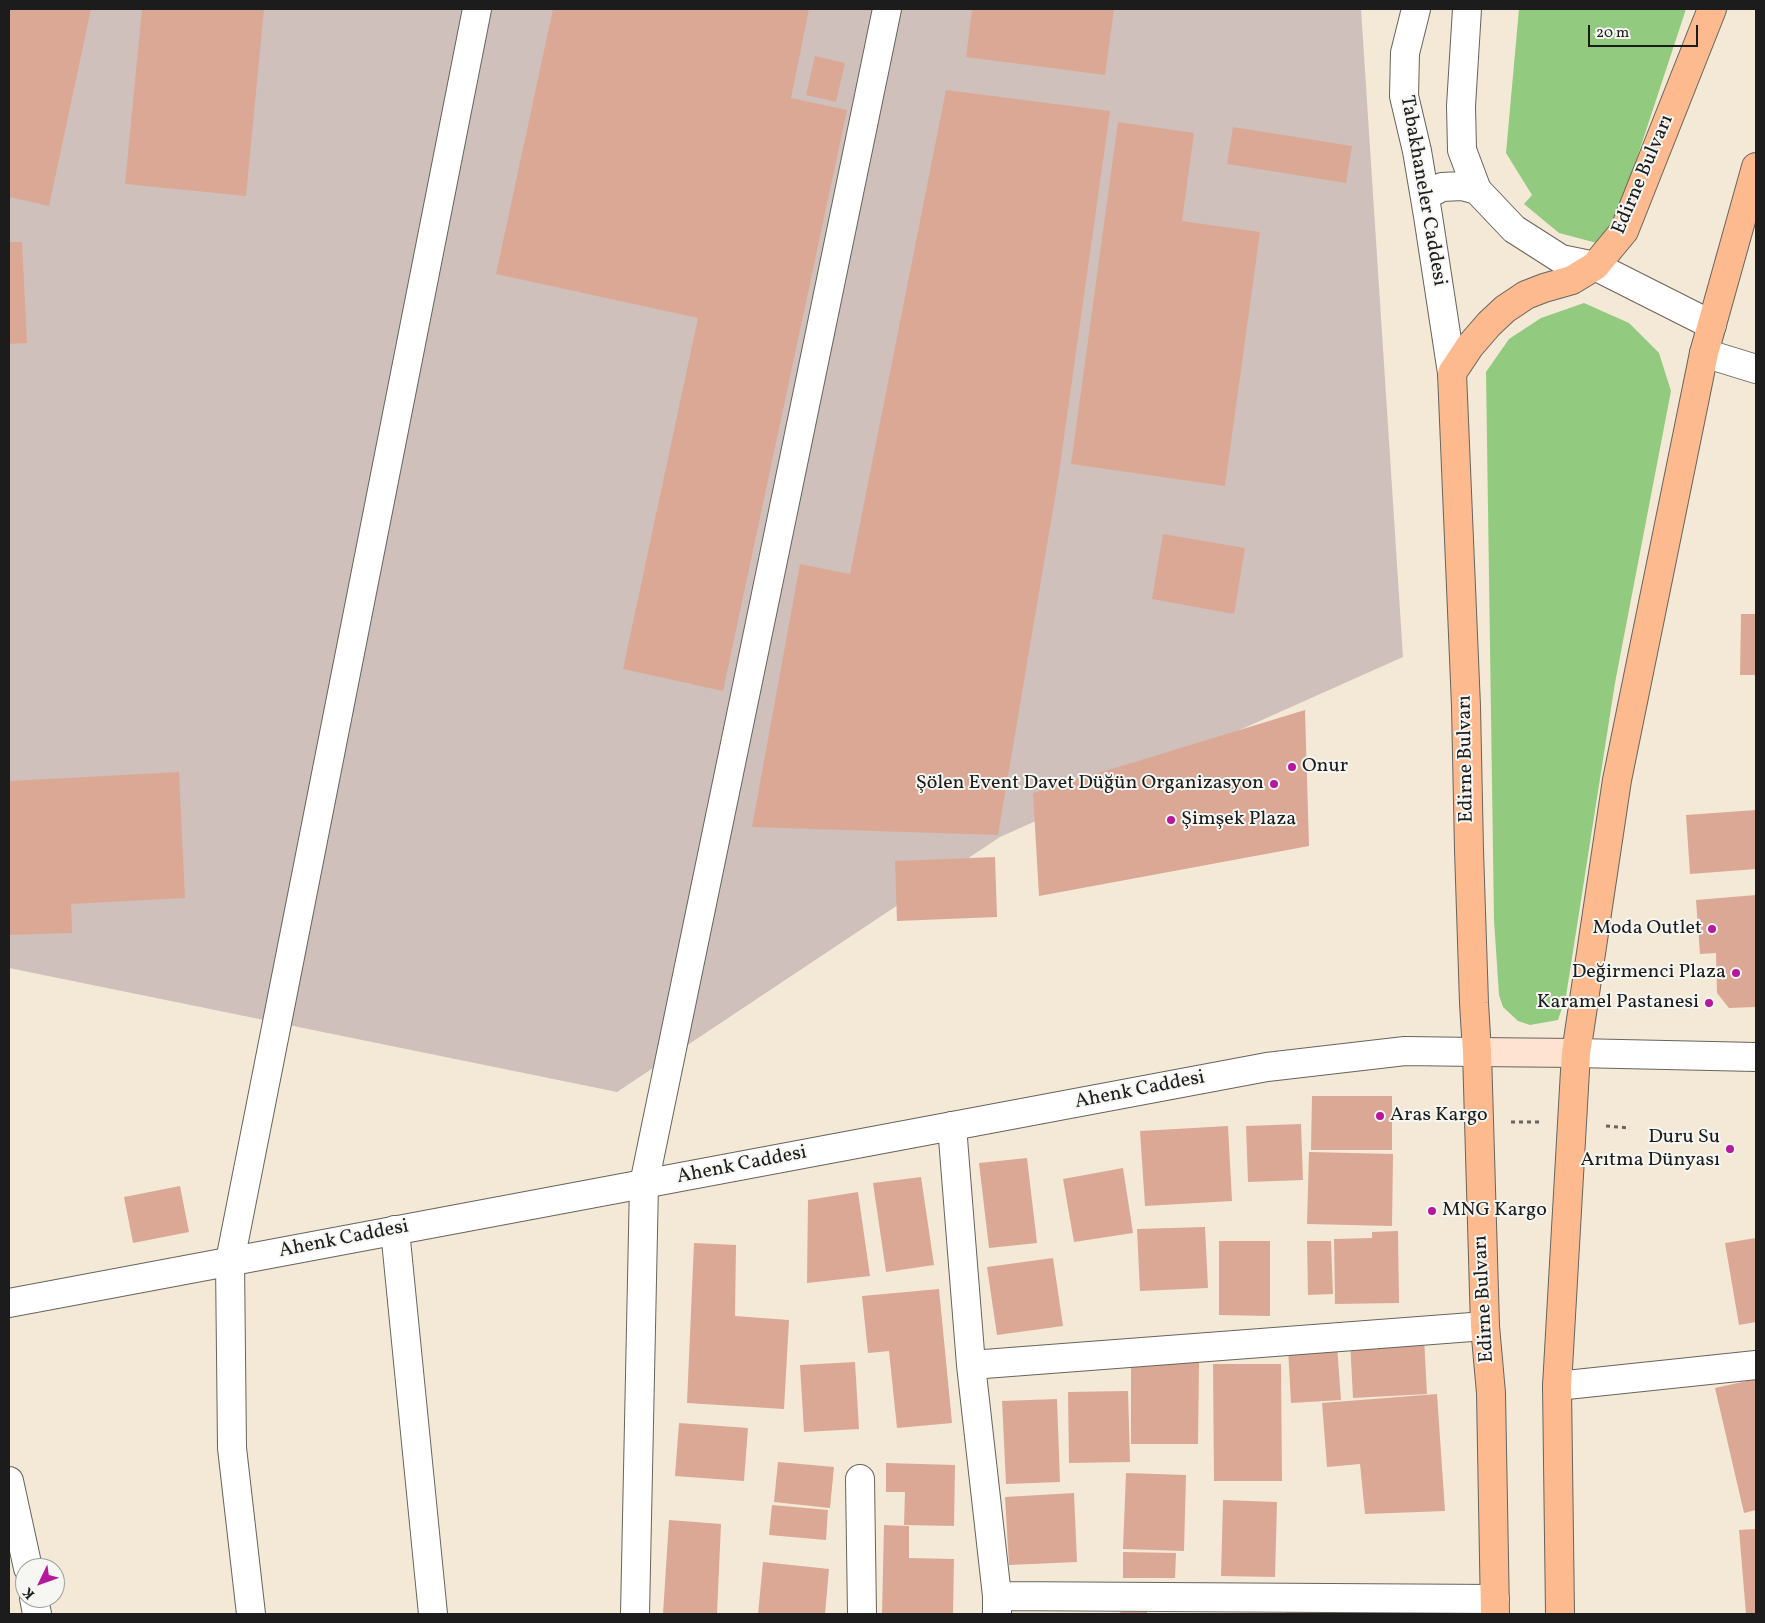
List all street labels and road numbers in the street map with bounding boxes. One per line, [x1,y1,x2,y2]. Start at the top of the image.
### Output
street label: Tabakhaneler Caddesi [1393,94,1451,288]
street label: Edirne Bulvarı [1608,112,1680,238]
street label: Edirne Bulvarı [1454,695,1480,823]
street label: Ahenk Caddesi [1073,1067,1207,1115]
street label: Ahenk Caddesi [675,1142,809,1190]
street label: Ahenk Caddesi [277,1216,411,1264]
street label: Edirne Bulvarı [1470,1235,1500,1363]

